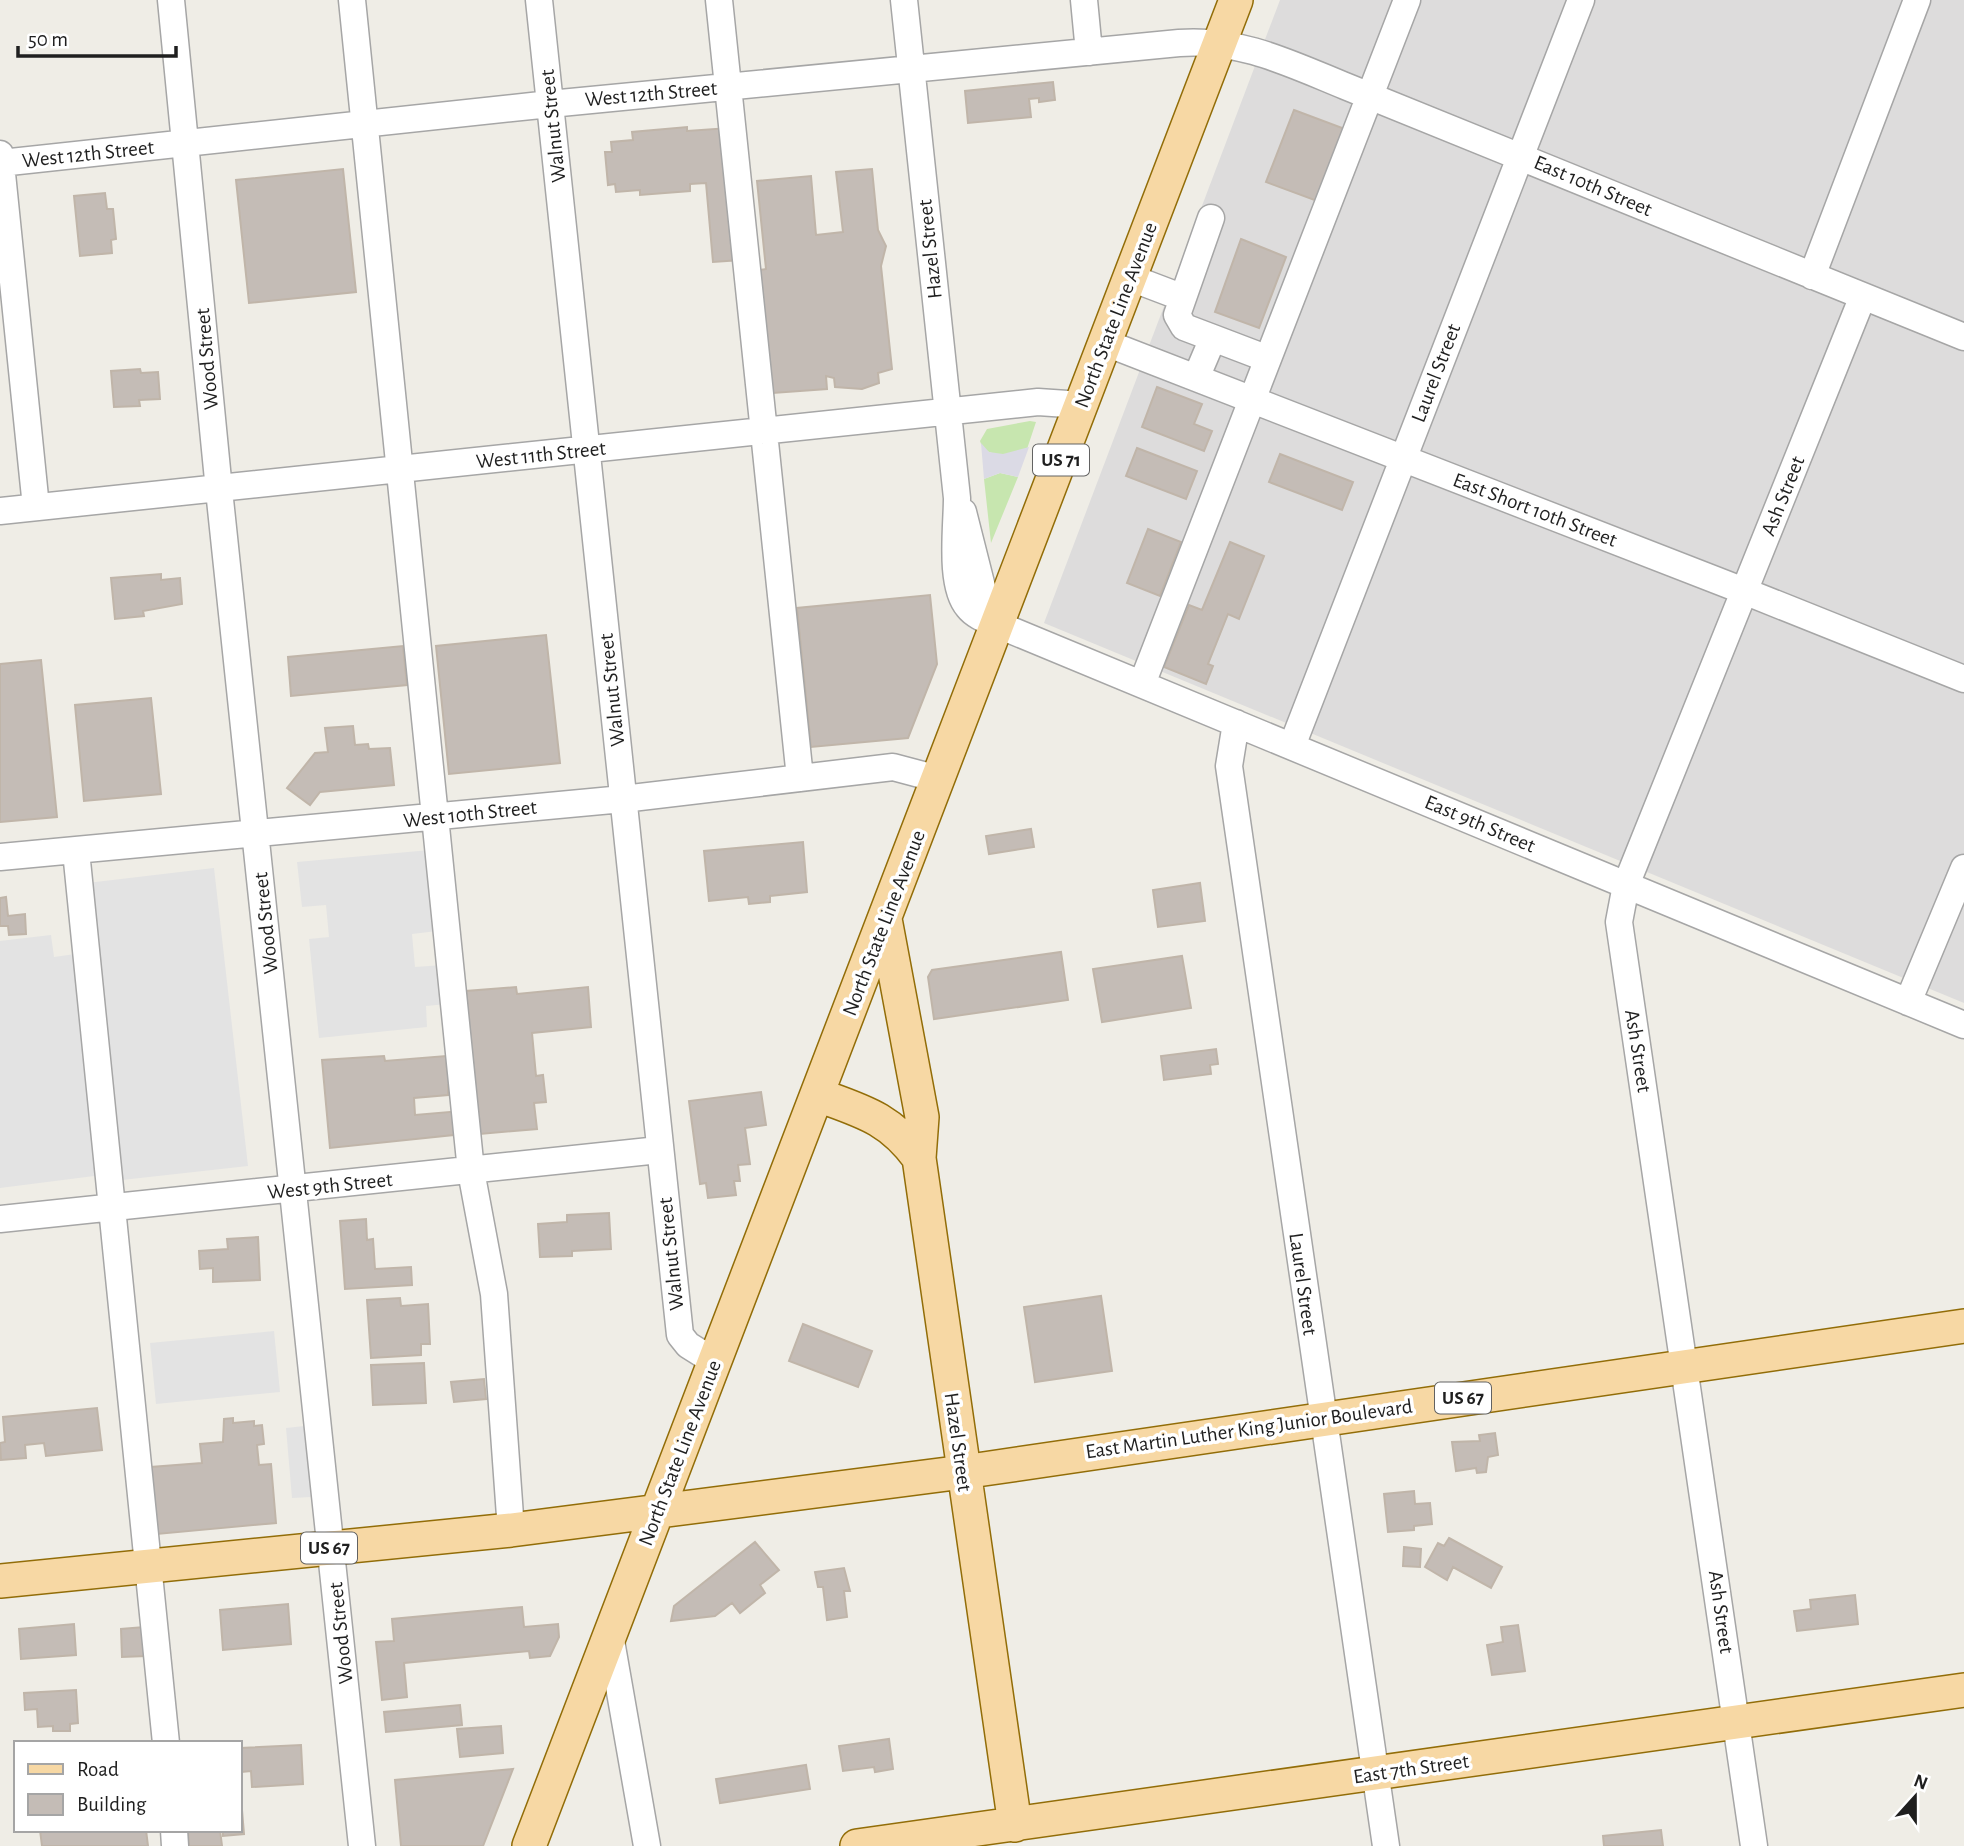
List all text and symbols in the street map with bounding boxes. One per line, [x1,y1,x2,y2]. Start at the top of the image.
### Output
scale bar [18,14,175,58]
text: 50 m [28,29,68,50]
street label: Walnut Street [537,68,569,184]
street label: West 12th Street [584,78,718,110]
street label: West 12th Street [21,137,155,171]
street label: East 10th Street [1531,152,1655,220]
street label: Hazel Street [914,198,946,300]
street label: North State Line Avenue [1071,219,1161,411]
street label: Wood Street [192,307,222,411]
street label: Laurel Street [1408,321,1464,425]
street label: West 11th Street [475,438,607,472]
road number: US 71 [1033,444,1089,475]
street label: Ash Street [1758,453,1809,539]
street label: East Short 10th Street [1450,469,1620,551]
street label: Walnut Street [596,632,628,748]
street label: East 9th Street [1422,791,1539,857]
street label: West 10th Street [402,797,538,831]
street label: North State Line Avenue [839,827,929,1019]
street label: Wood Street [250,871,282,975]
street label: Ash Street [1621,1008,1655,1094]
street label: West 9th Street [266,1169,394,1203]
street label: Walnut Street [655,1196,687,1312]
street label: Laurel Street [1285,1231,1321,1337]
street label: North State Line Avenue [635,1357,725,1549]
road number: US 67 [1435,1382,1491,1414]
street label: Hazel Street [941,1391,975,1493]
street label: East Martin Luther King Junior Boulevard [1084,1396,1414,1462]
road number: US 67 [301,1532,357,1564]
street label: Ash Street [1705,1569,1737,1655]
street label: Wood Street [325,1581,357,1685]
legend [14,1741,242,1832]
street label: East 7th Street [1352,1750,1470,1788]
text: Road [77,1759,119,1780]
north arrow [1880,1762,1950,1832]
text: N [1911,1771,1930,1794]
text: Building [77,1794,147,1815]

